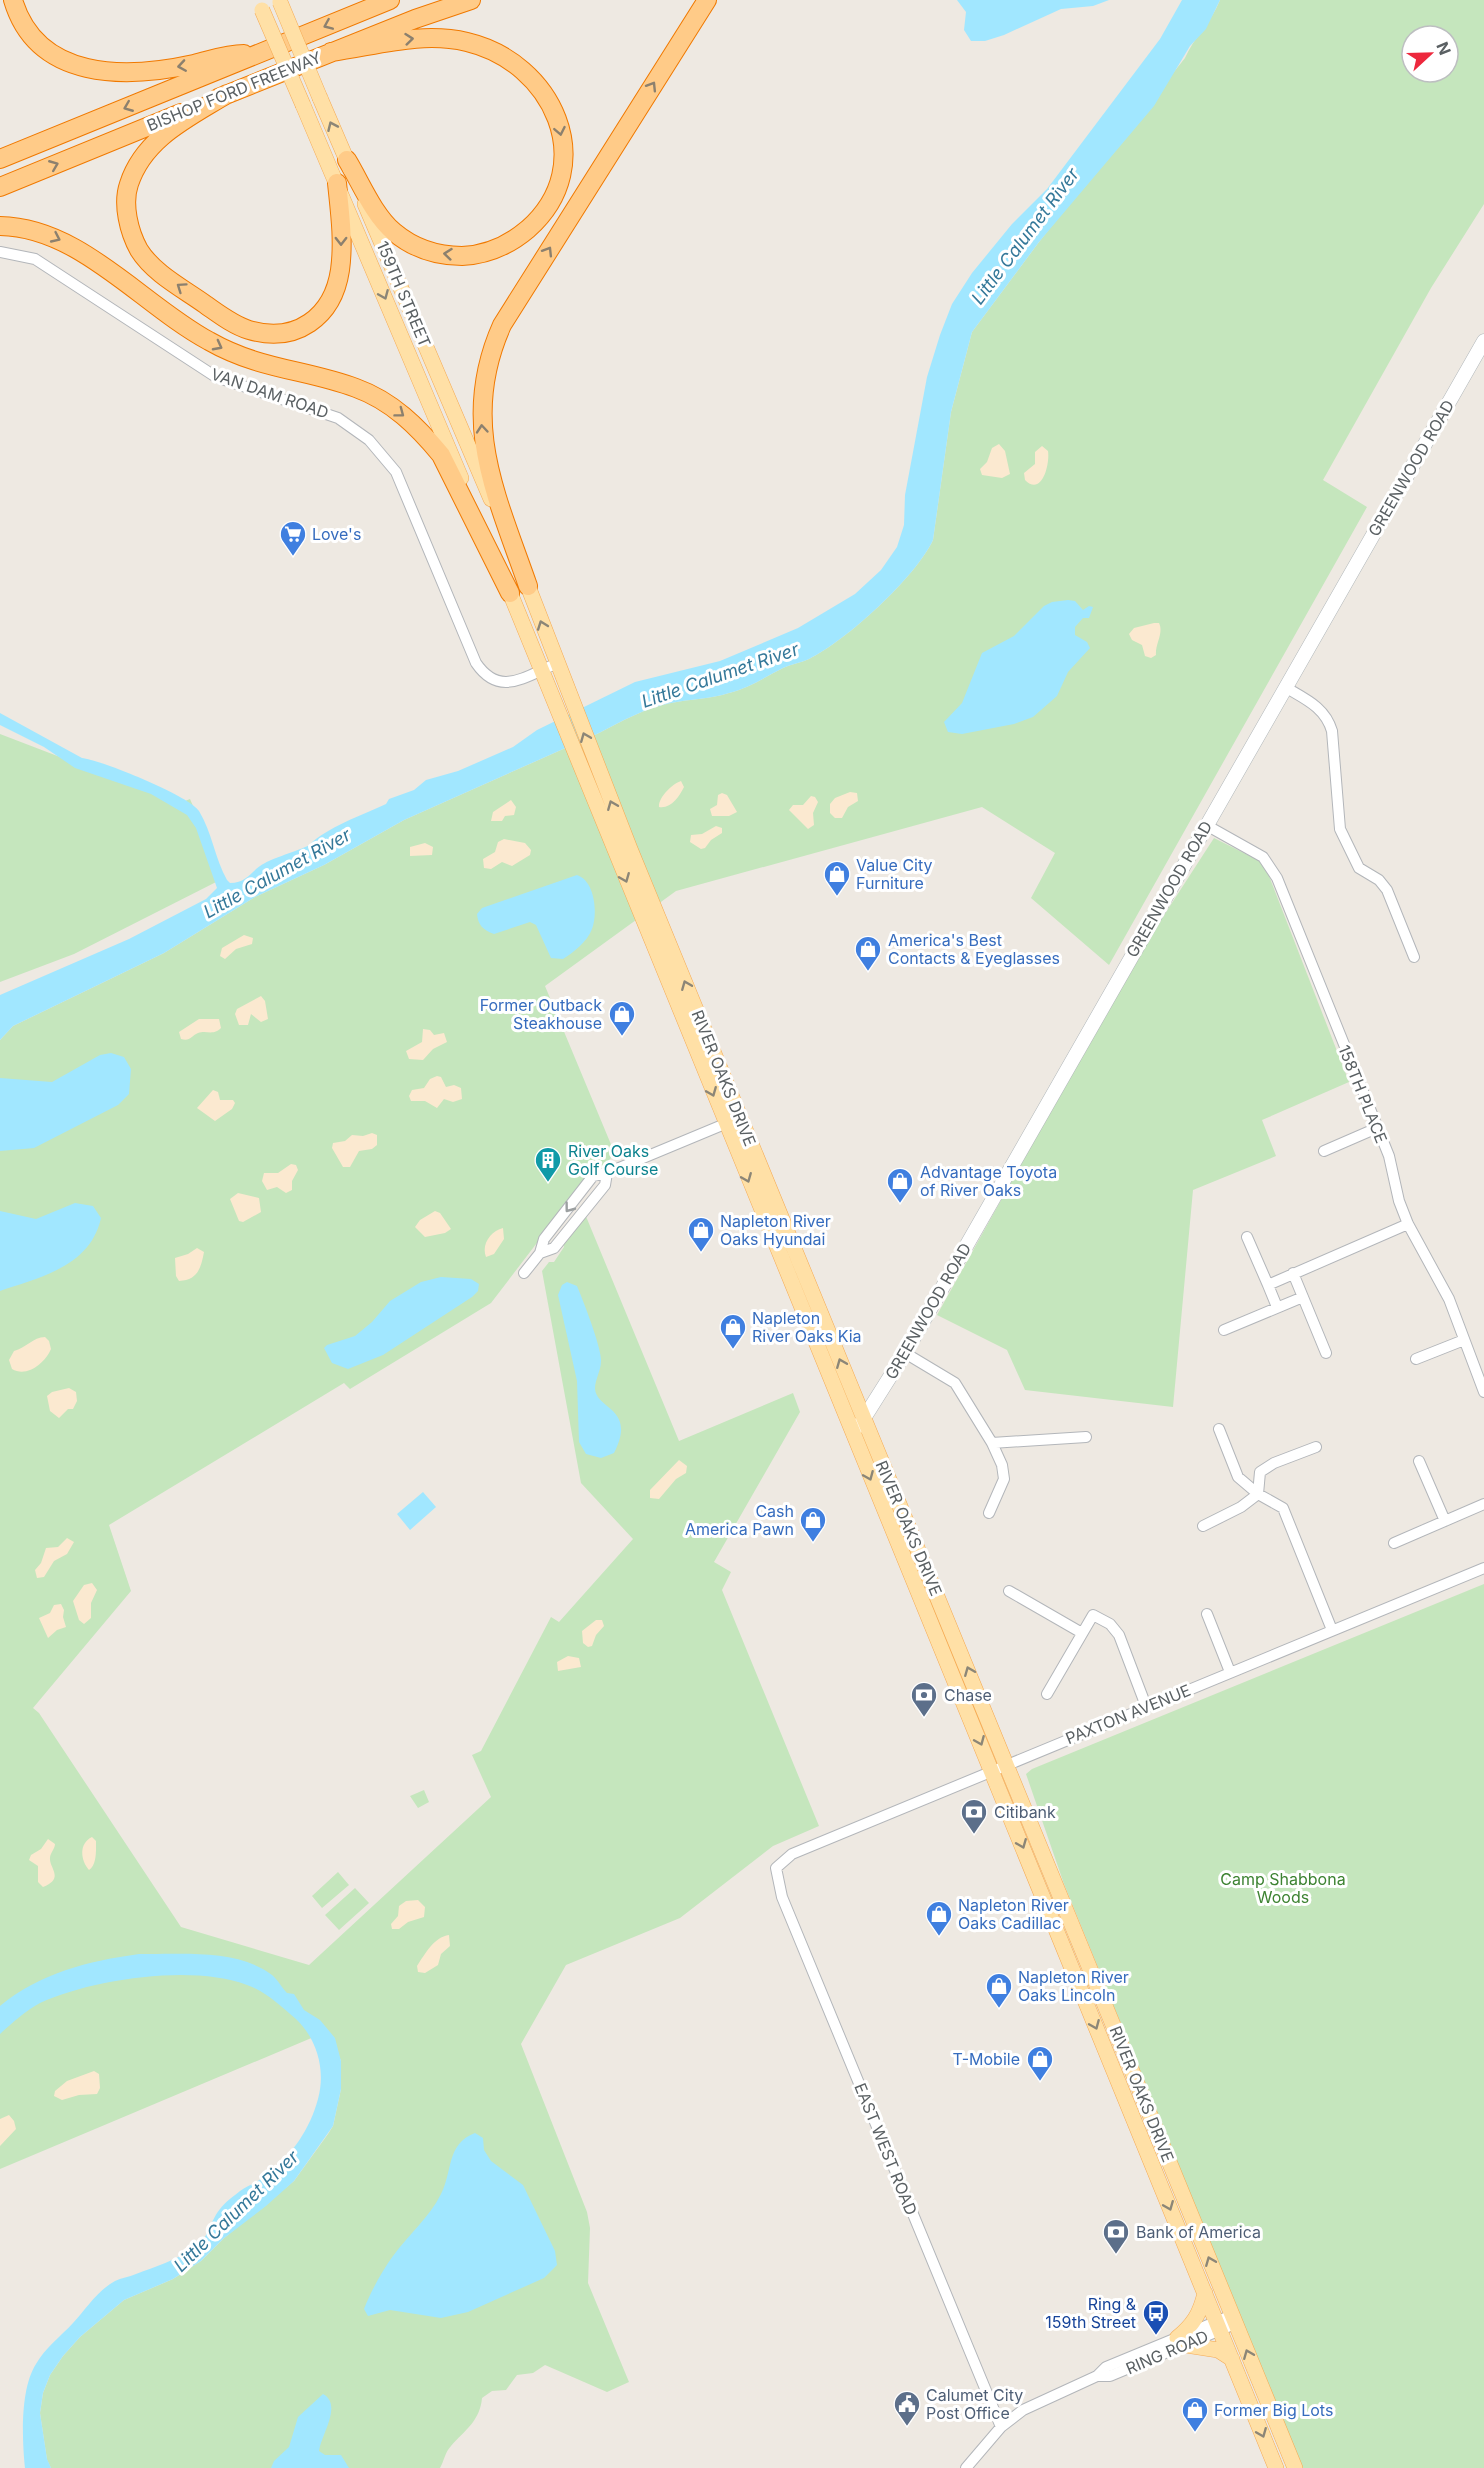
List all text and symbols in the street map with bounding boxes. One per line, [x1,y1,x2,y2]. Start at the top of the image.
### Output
one-way arrow [324,18,335,30]
north arrow [1400,24,1460,84]
one-way arrow [405,33,414,46]
text: N [1432,39,1455,58]
street label: BISHOP FORD FREEWAY [144,47,324,135]
one-way arrow [178,59,187,71]
one-way arrow [645,82,657,92]
one-way arrow [123,100,134,112]
one-way arrow [327,121,339,132]
one-way arrow [553,126,566,136]
one-way arrow [48,160,59,172]
water label: Little Calumet River [967,163,1084,308]
one-way arrow [50,231,61,243]
one-way arrow [335,237,347,246]
street label: 159TH STREET [373,238,435,350]
one-way arrow [541,247,552,258]
one-way arrow [444,249,453,261]
one-way arrow [176,283,187,294]
one-way arrow [377,289,389,300]
one-way arrow [212,339,223,351]
street label: VAN DAM ROAD [209,364,331,422]
street label: GREENWOOD ROAD [1364,396,1458,540]
one-way arrow [393,406,404,417]
one-way arrow [476,425,489,434]
supermarket icon: Love's [278,519,308,557]
place label: Love's [312,524,361,544]
one-way arrow [536,620,549,631]
water label: Little Calumet River [639,638,803,712]
one-way arrow [580,732,592,743]
one-way arrow [607,800,619,811]
street label: GREENWOOD ROAD [1122,817,1216,961]
water label: Little Calumet River [200,823,355,922]
place label: Value City Furniture [856,855,932,893]
shop icon: Value City Furniture [822,859,852,897]
one-way arrow [618,872,630,883]
place label: America's Best Contacts & Eyeglasses [888,930,1060,968]
shop icon: America's Best Contacts & Eyeglasses [853,934,883,972]
one-way arrow [681,981,693,992]
place label: Former Outback Steakhouse [480,995,602,1033]
shop icon: Former Outback Steakhouse [607,999,637,1037]
street label: RIVER OAKS DRIVE [688,1007,760,1149]
street label: 158TH PLACE [1334,1042,1392,1146]
one-way arrow [705,1086,717,1097]
place label: River Oaks Golf Course [568,1141,658,1179]
building icon: River Oaks Golf Course [533,1145,563,1183]
place label: Advantage Toyota of River Oaks [920,1162,1057,1200]
shop icon: Advantage Toyota of River Oaks [885,1166,915,1204]
one-way arrow [740,1171,752,1182]
one-way arrow [565,1201,576,1212]
place label: Napleton River Oaks Hyundai [720,1211,831,1249]
shop icon: Napleton River Oaks Hyundai [686,1215,716,1253]
street label: GREENWOOD ROAD [881,1239,975,1383]
place label: Napleton River Oaks Kia [752,1308,862,1346]
shop icon: Napleton River Oaks Kia [718,1312,748,1350]
one-way arrow [836,1359,849,1369]
street label: RIVER OAKS DRIVE [871,1457,947,1599]
one-way arrow [862,1470,874,1481]
place label: Cash America Pawn [685,1501,794,1539]
shop icon: Cash America Pawn [798,1505,828,1543]
one-way arrow [964,1667,976,1678]
bank icon: Chase [909,1680,939,1718]
street label: PAXTON AVENUE [1063,1680,1193,1748]
place label: Chase [944,1685,992,1705]
one-way arrow [973,1735,985,1746]
bank icon: Citibank [959,1797,989,1835]
place label: Citibank [994,1802,1056,1822]
one-way arrow [1015,1838,1027,1849]
park label: Camp Shabbona Woods [1220,1869,1346,1907]
place label: Napleton River Oaks Cadillac [958,1895,1069,1933]
shop icon: Napleton River Oaks Cadillac [924,1899,954,1937]
place label: Napleton River Oaks Lincoln [1018,1967,1129,2005]
shop icon: Napleton River Oaks Lincoln [984,1971,1014,2009]
one-way arrow [1088,2019,1100,2030]
street label: RIVER OAKS DRIVE [1106,2023,1178,2165]
shop icon: T-Mobile [1025,2044,1055,2082]
place label: T-Mobile [953,2049,1020,2069]
street label: EAST WEST ROAD [850,2080,922,2218]
water label: Little Calumet River [169,2145,303,2276]
one-way arrow [1162,2199,1174,2210]
bank icon: Bank of America [1101,2217,1131,2255]
place label: Bank of America [1136,2222,1261,2242]
one-way arrow [1205,2256,1217,2267]
place label: Ring & 159th Street [1045,2294,1137,2332]
bus stop icon: Ring & 159th Street [1141,2298,1171,2336]
street label: RING ROAD [1123,2326,1211,2378]
one-way arrow [1243,2350,1255,2361]
place label: Calumet City Post Office [926,2385,1023,2423]
public building icon: Calumet City Post Office [892,2389,922,2427]
shop icon: Former Big Lots [1180,2395,1210,2433]
place label: Former Big Lots [1214,2400,1333,2420]
one-way arrow [1255,2427,1267,2438]

